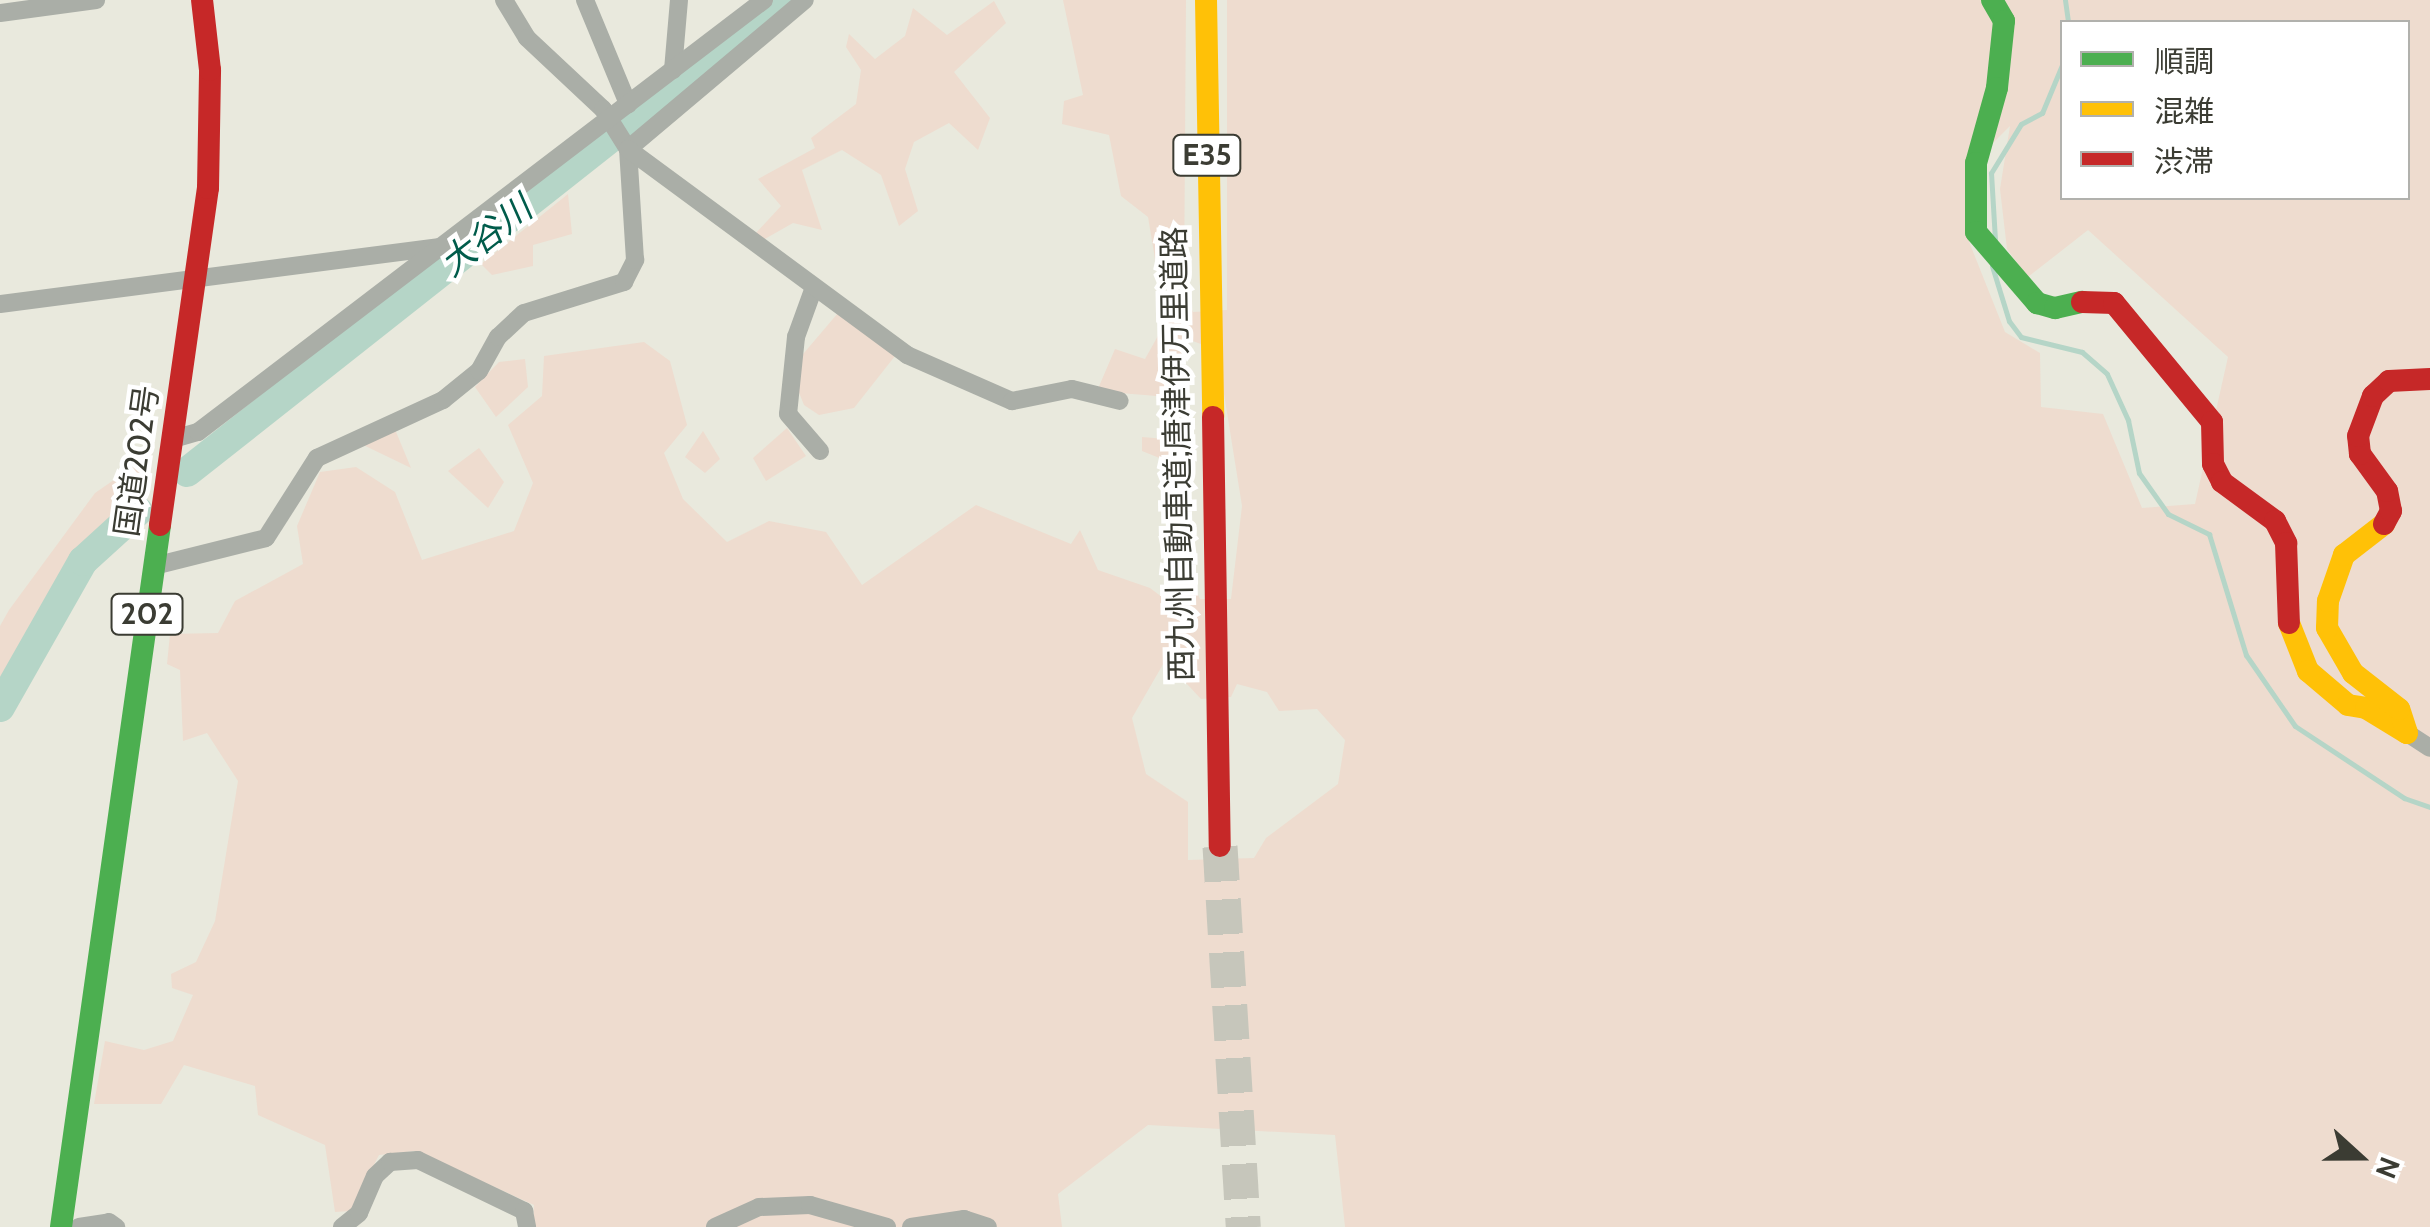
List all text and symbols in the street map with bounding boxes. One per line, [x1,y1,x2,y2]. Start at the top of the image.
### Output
legend [2060,20,2410,200]
text: 順調 [2154,43,2214,80]
text: 混雑 [2154,93,2214,130]
road number: E35 [1172,130,1242,180]
text: 渋滞 [2154,143,2214,180]
water label: 大谷川 [432,187,540,285]
street label: 西九州自動車道;唐津伊万里道路 [1155,226,1201,682]
street label: 国道202号 [107,383,167,539]
road number: 202 [110,589,184,639]
north arrow [2310,1107,2410,1207]
text: N [2369,1152,2407,1183]

